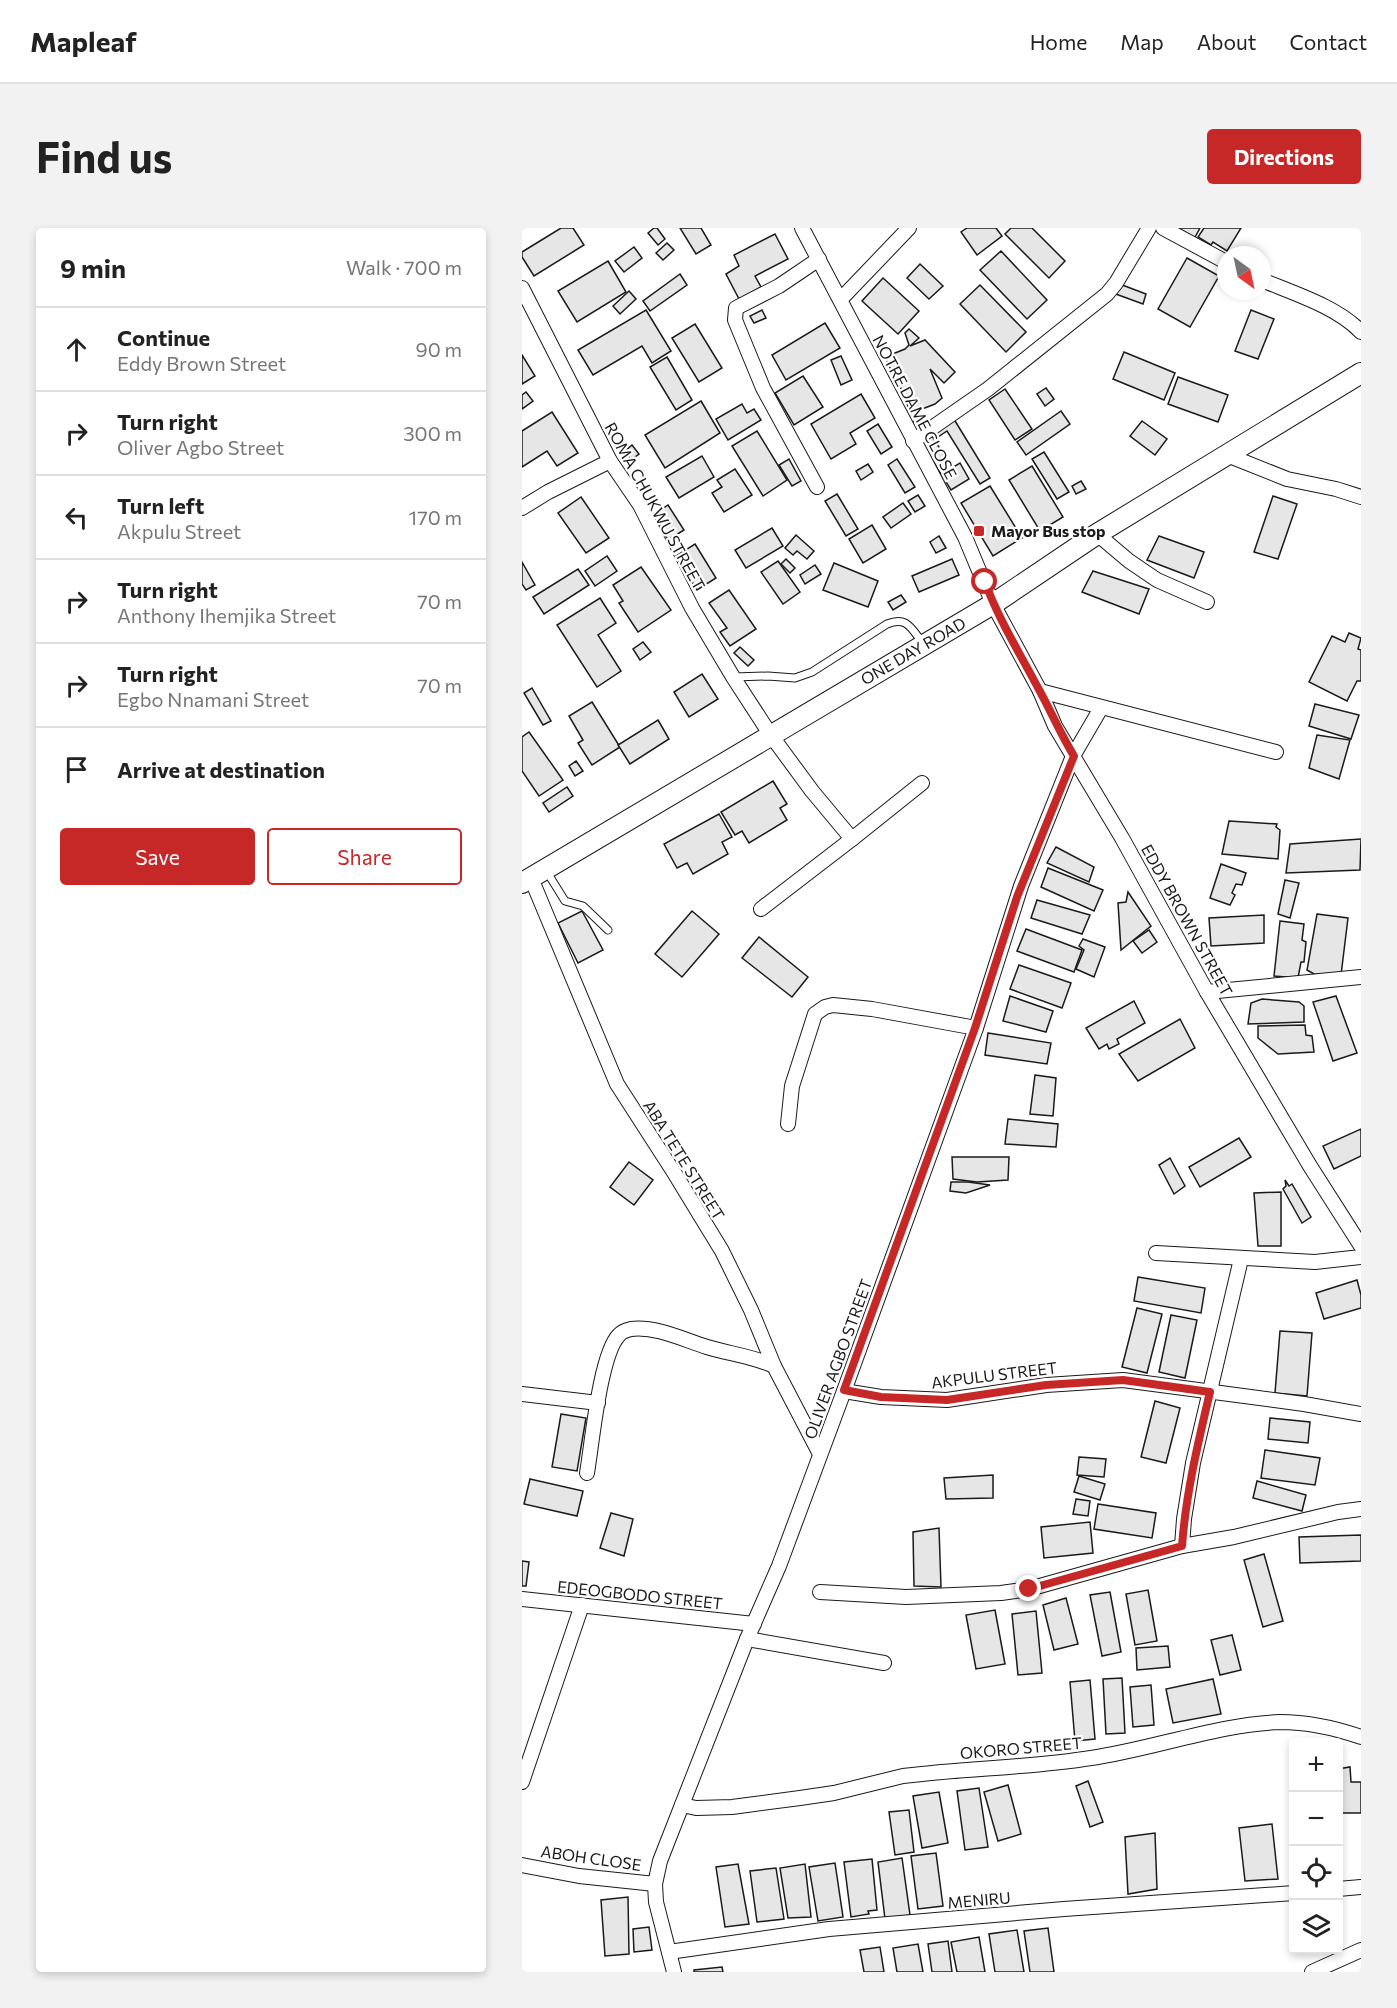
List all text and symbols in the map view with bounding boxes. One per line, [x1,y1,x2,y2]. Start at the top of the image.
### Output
text: Mapleaf [30,24,137,58]
text: Home [1030,29,1087,54]
text: Map [1120,29,1164,54]
text: About [1197,29,1256,54]
text: Contact [1289,29,1367,54]
button: Directions [1207,129,1361,184]
text: Find us [36,130,172,182]
north arrow [1217,246,1271,300]
text: 9 min [60,252,126,283]
text: Walk · 700 m [346,255,462,279]
text: Continue [117,324,210,351]
street label: NOTRE DAME CLOSE [869,332,961,482]
icon: ahead [60,333,93,366]
text: 90 m [416,337,462,361]
text: Eddy Brown Street [117,351,286,375]
text: Turn right [117,408,218,435]
icon: right [60,417,93,450]
street label: ROMA CHUKWU STREET [601,419,709,593]
text: 300 m [403,421,462,445]
text: Oliver Agbo Street [117,435,284,459]
text: Turn left [117,492,204,519]
icon: left [60,501,93,534]
text: 170 m [409,505,462,529]
text: Akpulu Street [117,519,241,543]
place label: Mayor Bus stop [991,521,1105,540]
marker: Mayor Bus stop [972,524,986,538]
route start [971,568,997,594]
text: Turn right [117,576,218,603]
icon: right [60,585,93,618]
text: 70 m [417,589,462,613]
text: Anthony Ihemjika Street [117,603,336,627]
street label: ONE DAY ROAD [857,613,969,688]
text: Turn right [117,660,218,687]
icon: right [60,669,93,702]
text: 70 m [417,673,462,697]
text: Egbo Nnamani Street [117,687,309,711]
icon: arrive [60,753,93,786]
text: Arrive at destination [117,756,325,783]
button: Save [60,828,255,885]
button: Share [267,828,462,885]
street label: EDDY BROWN STREET [1138,841,1237,999]
street label: ABA TETE STREET [640,1096,729,1223]
street label: OLIVER AGBO STREET [800,1276,875,1442]
street label: AKPULU STREET [930,1357,1058,1392]
route end [1015,1575,1041,1601]
street label: EDEOGBODO STREET [556,1576,724,1613]
street label: OKORO STREET [959,1733,1083,1762]
map controls [1289,1738,1343,1954]
button: + [1289,1738,1343,1792]
button: − [1289,1792,1343,1846]
street label: ABOH CLOSE [540,1841,643,1874]
button: locate [1289,1846,1343,1900]
street label: MENIRU [947,1887,1011,1912]
button: layers [1289,1900,1343,1954]

